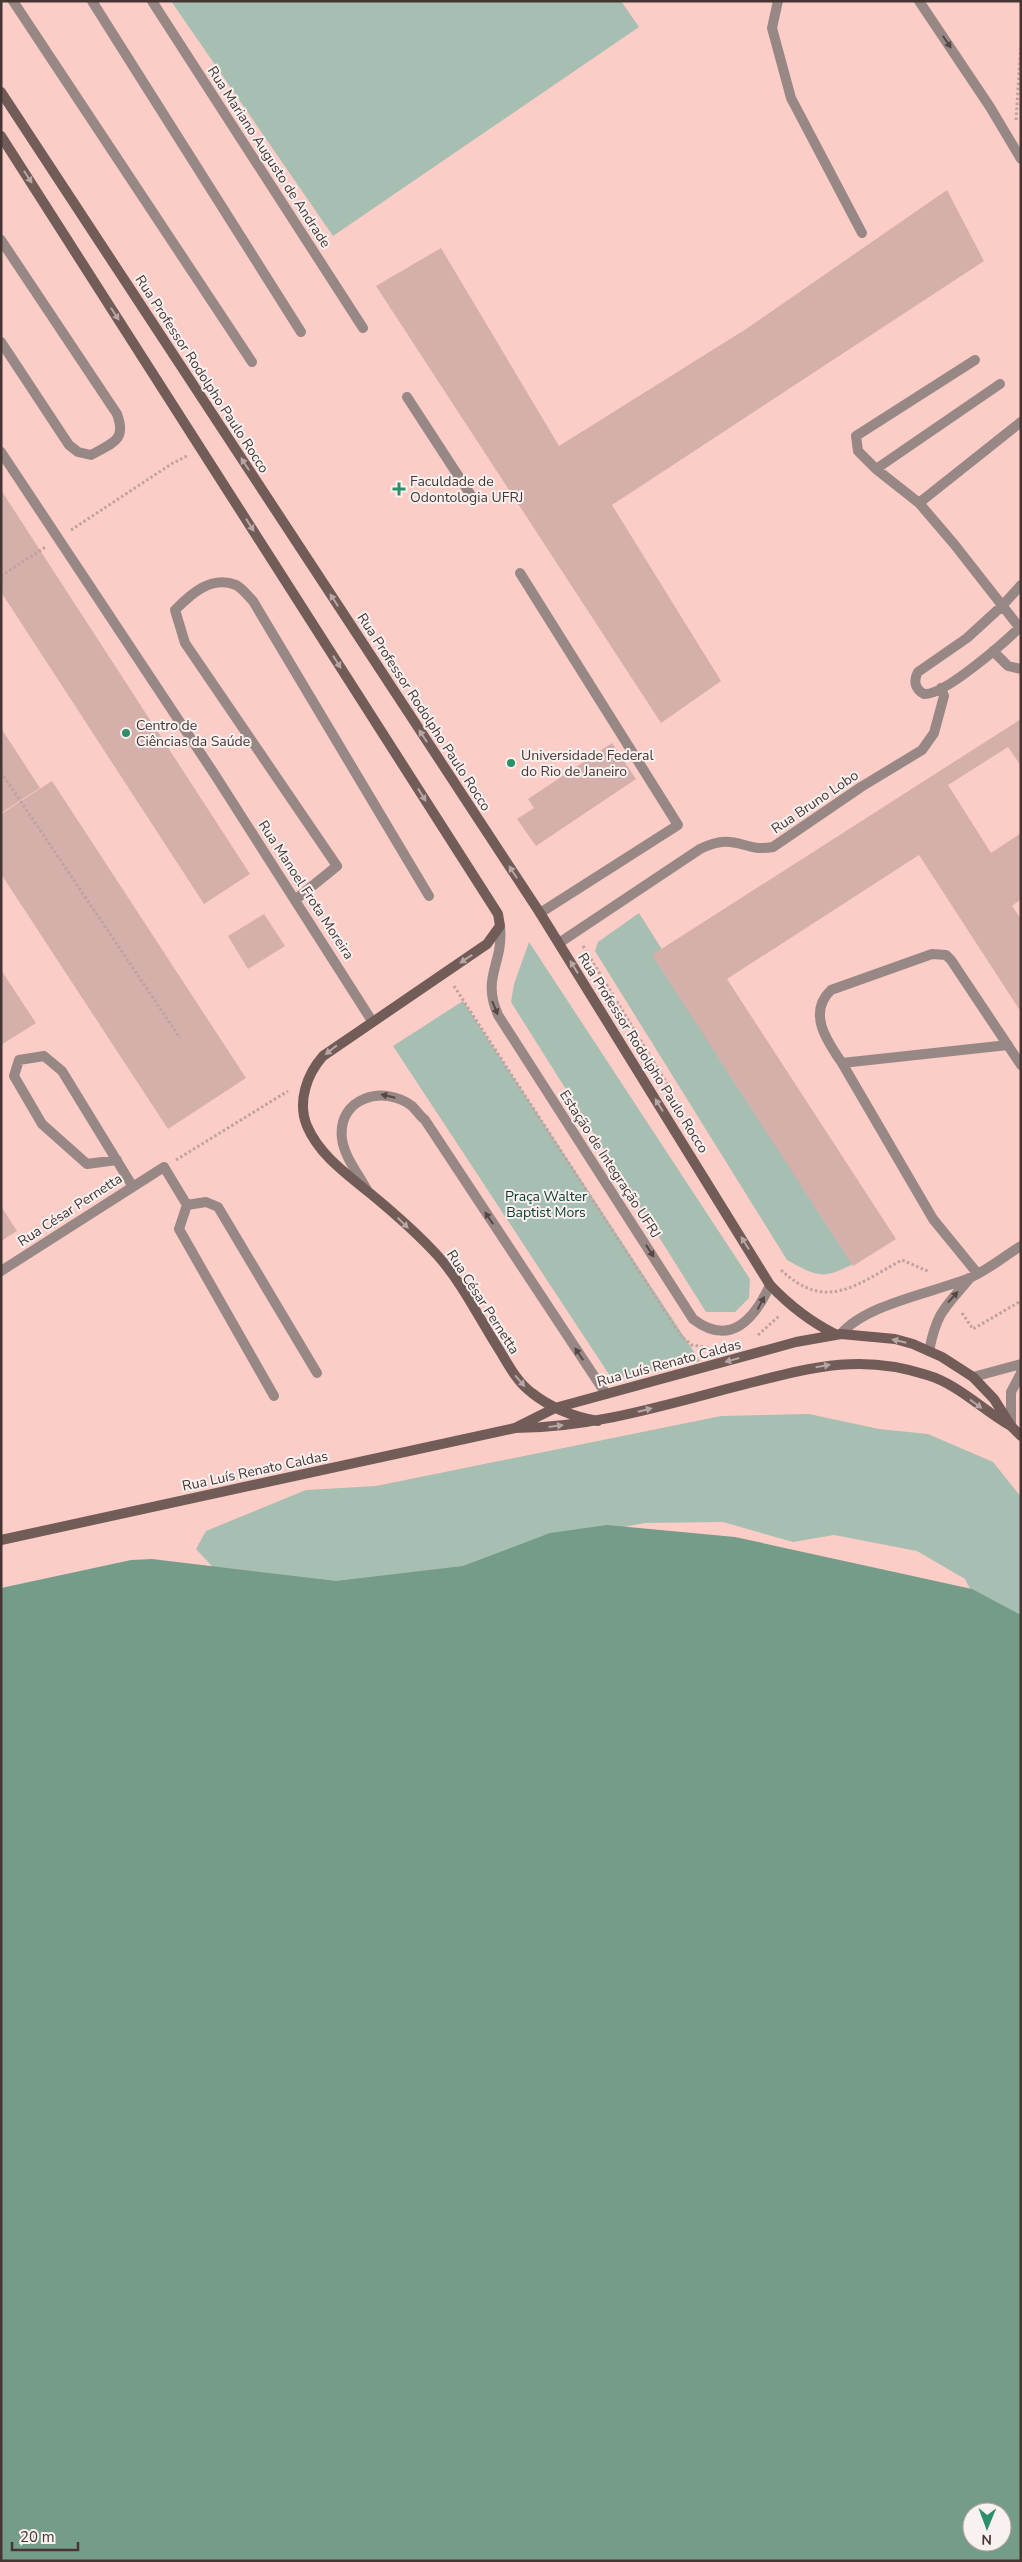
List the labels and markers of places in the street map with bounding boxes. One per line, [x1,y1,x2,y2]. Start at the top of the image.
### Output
place label: Faculdade de Odontologia UFRJ [410,472,523,507]
marker: Faculdade de Odontologia UFRJ [392,482,406,496]
place label: Centro de Ciências da Saúde [136,716,250,751]
marker: Centro de Ciências da Saúde [120,727,132,739]
place label: Universidade Federal do Rio de Janeiro [521,746,654,781]
marker: Universidade Federal do Rio de Janeiro [505,757,517,769]

